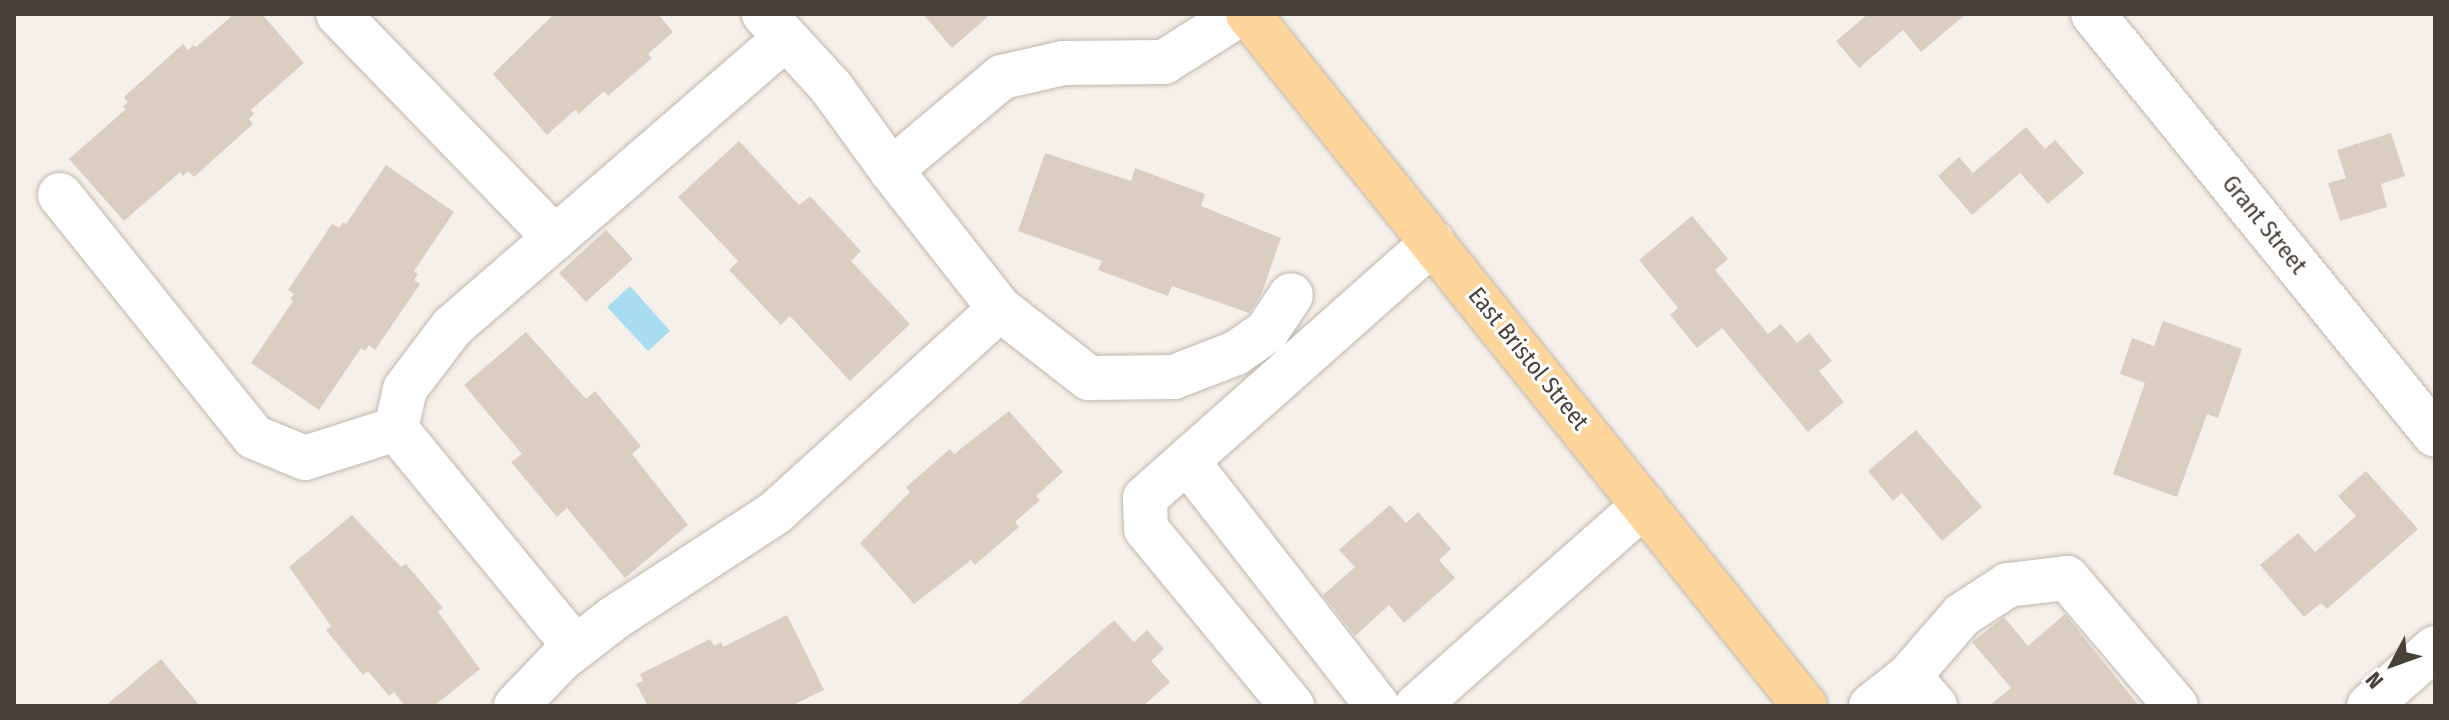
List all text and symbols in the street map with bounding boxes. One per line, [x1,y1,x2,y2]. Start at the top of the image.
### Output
street label: Grant Street [2216,170,2312,280]
street label: East Bristol Street [1462,282,1594,436]
north arrow [2353,624,2433,704]
text: N [2360,666,2389,694]

